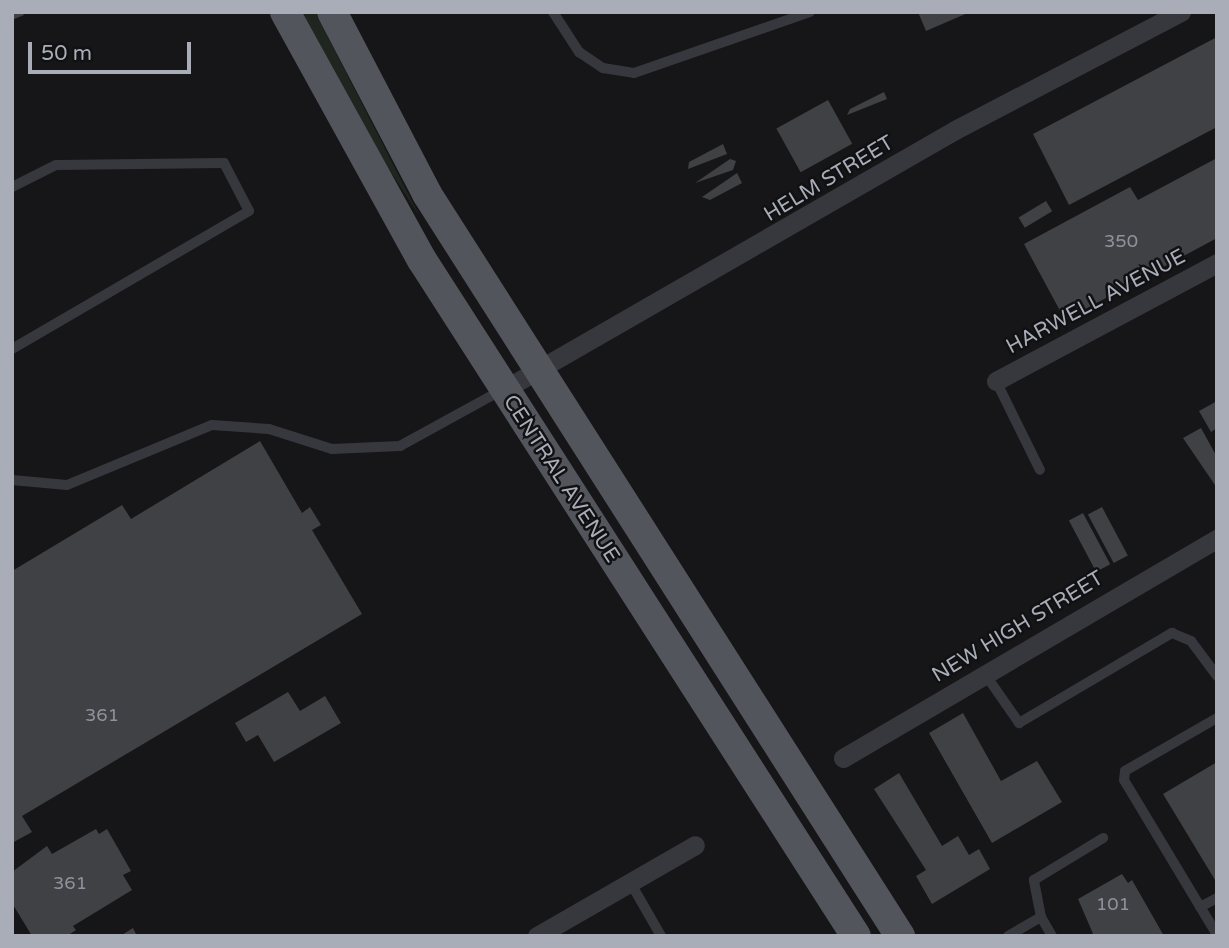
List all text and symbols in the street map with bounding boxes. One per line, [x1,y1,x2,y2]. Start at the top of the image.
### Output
scale bar [32,28,194,72]
text: 50 m [41,41,92,66]
street label: HELM STREET [760,130,898,228]
house number: 350 [1104,230,1138,252]
street label: HARWELL AVENUE [1002,244,1190,360]
street label: CENTRAL AVENUE [497,390,625,568]
street label: NEW HIGH STREET [928,566,1108,688]
house number: 361 [85,704,119,726]
house number: 361 [53,872,87,894]
house number: 101 [1096,893,1130,915]

